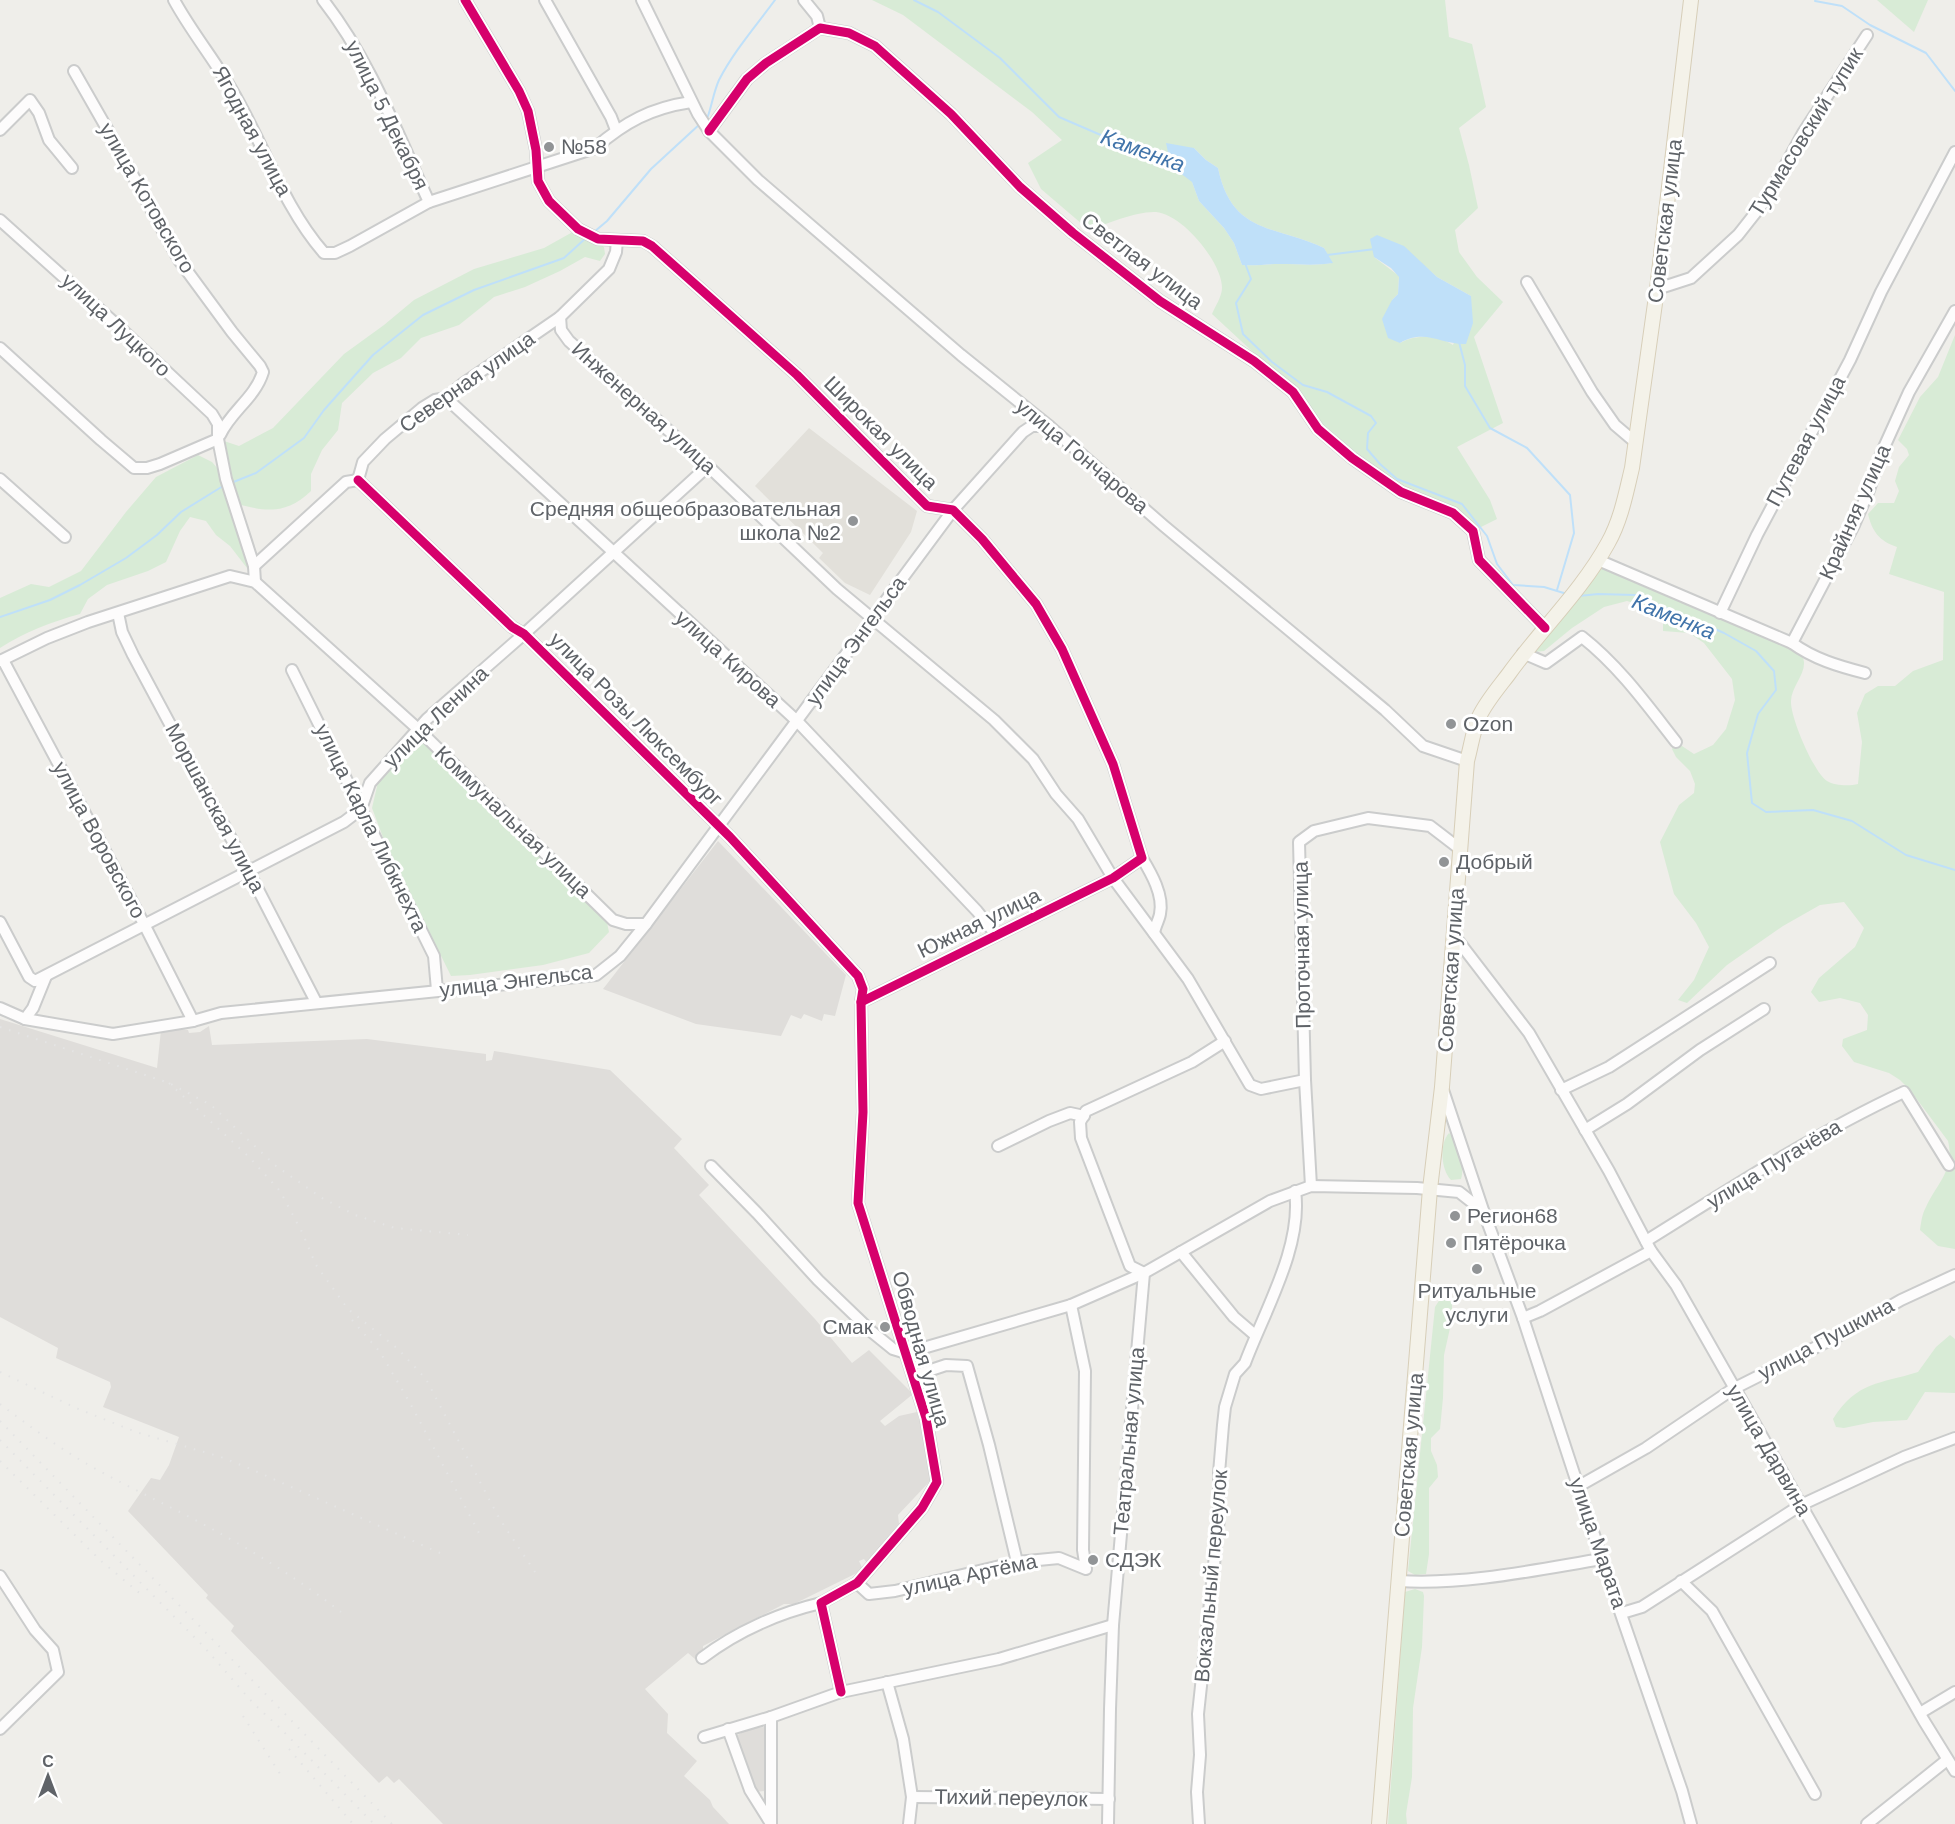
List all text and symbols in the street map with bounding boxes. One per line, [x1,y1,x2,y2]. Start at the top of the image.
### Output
street label: улица 5 Декабря [341,36,434,193]
street label: Турмасовский тупик [1744,42,1867,220]
street label: Ягодная улица [208,62,297,200]
street label: улица Котовского [95,119,200,277]
water label: Каменка [1098,124,1188,177]
place label: №58 [561,135,607,158]
street label: Советская улица [1643,137,1686,304]
marker: №58 [542,140,556,154]
street label: Светлая улица [1077,208,1207,314]
street label: улица Луцкого [57,268,175,381]
street label: Северная улица [395,326,539,437]
street label: Инженерная улица [568,337,721,478]
street label: Широкая улица [820,371,943,494]
street label: Путевая улица [1762,371,1850,510]
street label: улица Гончарова [1012,394,1153,518]
street label: Крайняя улица [1815,440,1895,583]
place label: Средняя общеобразовательная школа №2 [530,497,841,544]
marker: Средняя общеобразовательная школа №2 [846,514,860,528]
street label: улица Энгельса [801,571,910,710]
water label: Каменка [1629,589,1719,644]
street label: улица Кирова [671,605,786,712]
street label: улица Розы Люксембург [545,627,728,810]
street label: улица Ленина [379,661,493,772]
place label: Ozon [1463,712,1513,735]
marker: Ozon [1444,717,1458,731]
street label: Моршанская улица [161,719,270,896]
street label: улица Карла Либкнехта [311,720,432,936]
street label: Коммунальная улица [430,741,596,902]
street label: улица Воровского [48,758,150,922]
place label: Добрый [1456,850,1533,873]
marker: Добрый [1437,855,1451,869]
street label: Проточная улица [1289,861,1314,1029]
street label: Южная улица [914,883,1044,962]
street label: Советская улица [1433,887,1468,1053]
street label: улица Энгельса [438,960,594,1001]
street label: улица Пугачёва [1702,1114,1845,1213]
place label: Регион68 [1467,1204,1558,1227]
marker: Регион68 [1448,1209,1462,1223]
place label: Пятёрочка [1463,1231,1566,1254]
marker: Пятёрочка [1444,1236,1458,1250]
marker: Ритуальные услуги [1470,1262,1484,1276]
street label: Обводная улица [888,1268,955,1430]
place label: Ритуальные услуги [1417,1279,1537,1326]
street label: улица Пушкина [1754,1293,1898,1384]
place label: Смак [823,1315,874,1338]
marker: Смак [878,1320,892,1334]
street label: Театральная улица [1109,1346,1148,1536]
street label: Советская улица [1390,1372,1427,1538]
street label: улица Дарвина [1723,1380,1816,1520]
street label: Вокзальный переулок [1190,1468,1231,1683]
street label: улица Марата [1565,1474,1632,1612]
place label: СДЭК [1105,1548,1162,1571]
street label: улица Артёма [901,1549,1039,1600]
marker: СДЭК [1086,1553,1100,1567]
north arrow [18,1746,78,1806]
text: С [42,1753,54,1770]
street label: Тихий переулок [934,1785,1089,1810]

